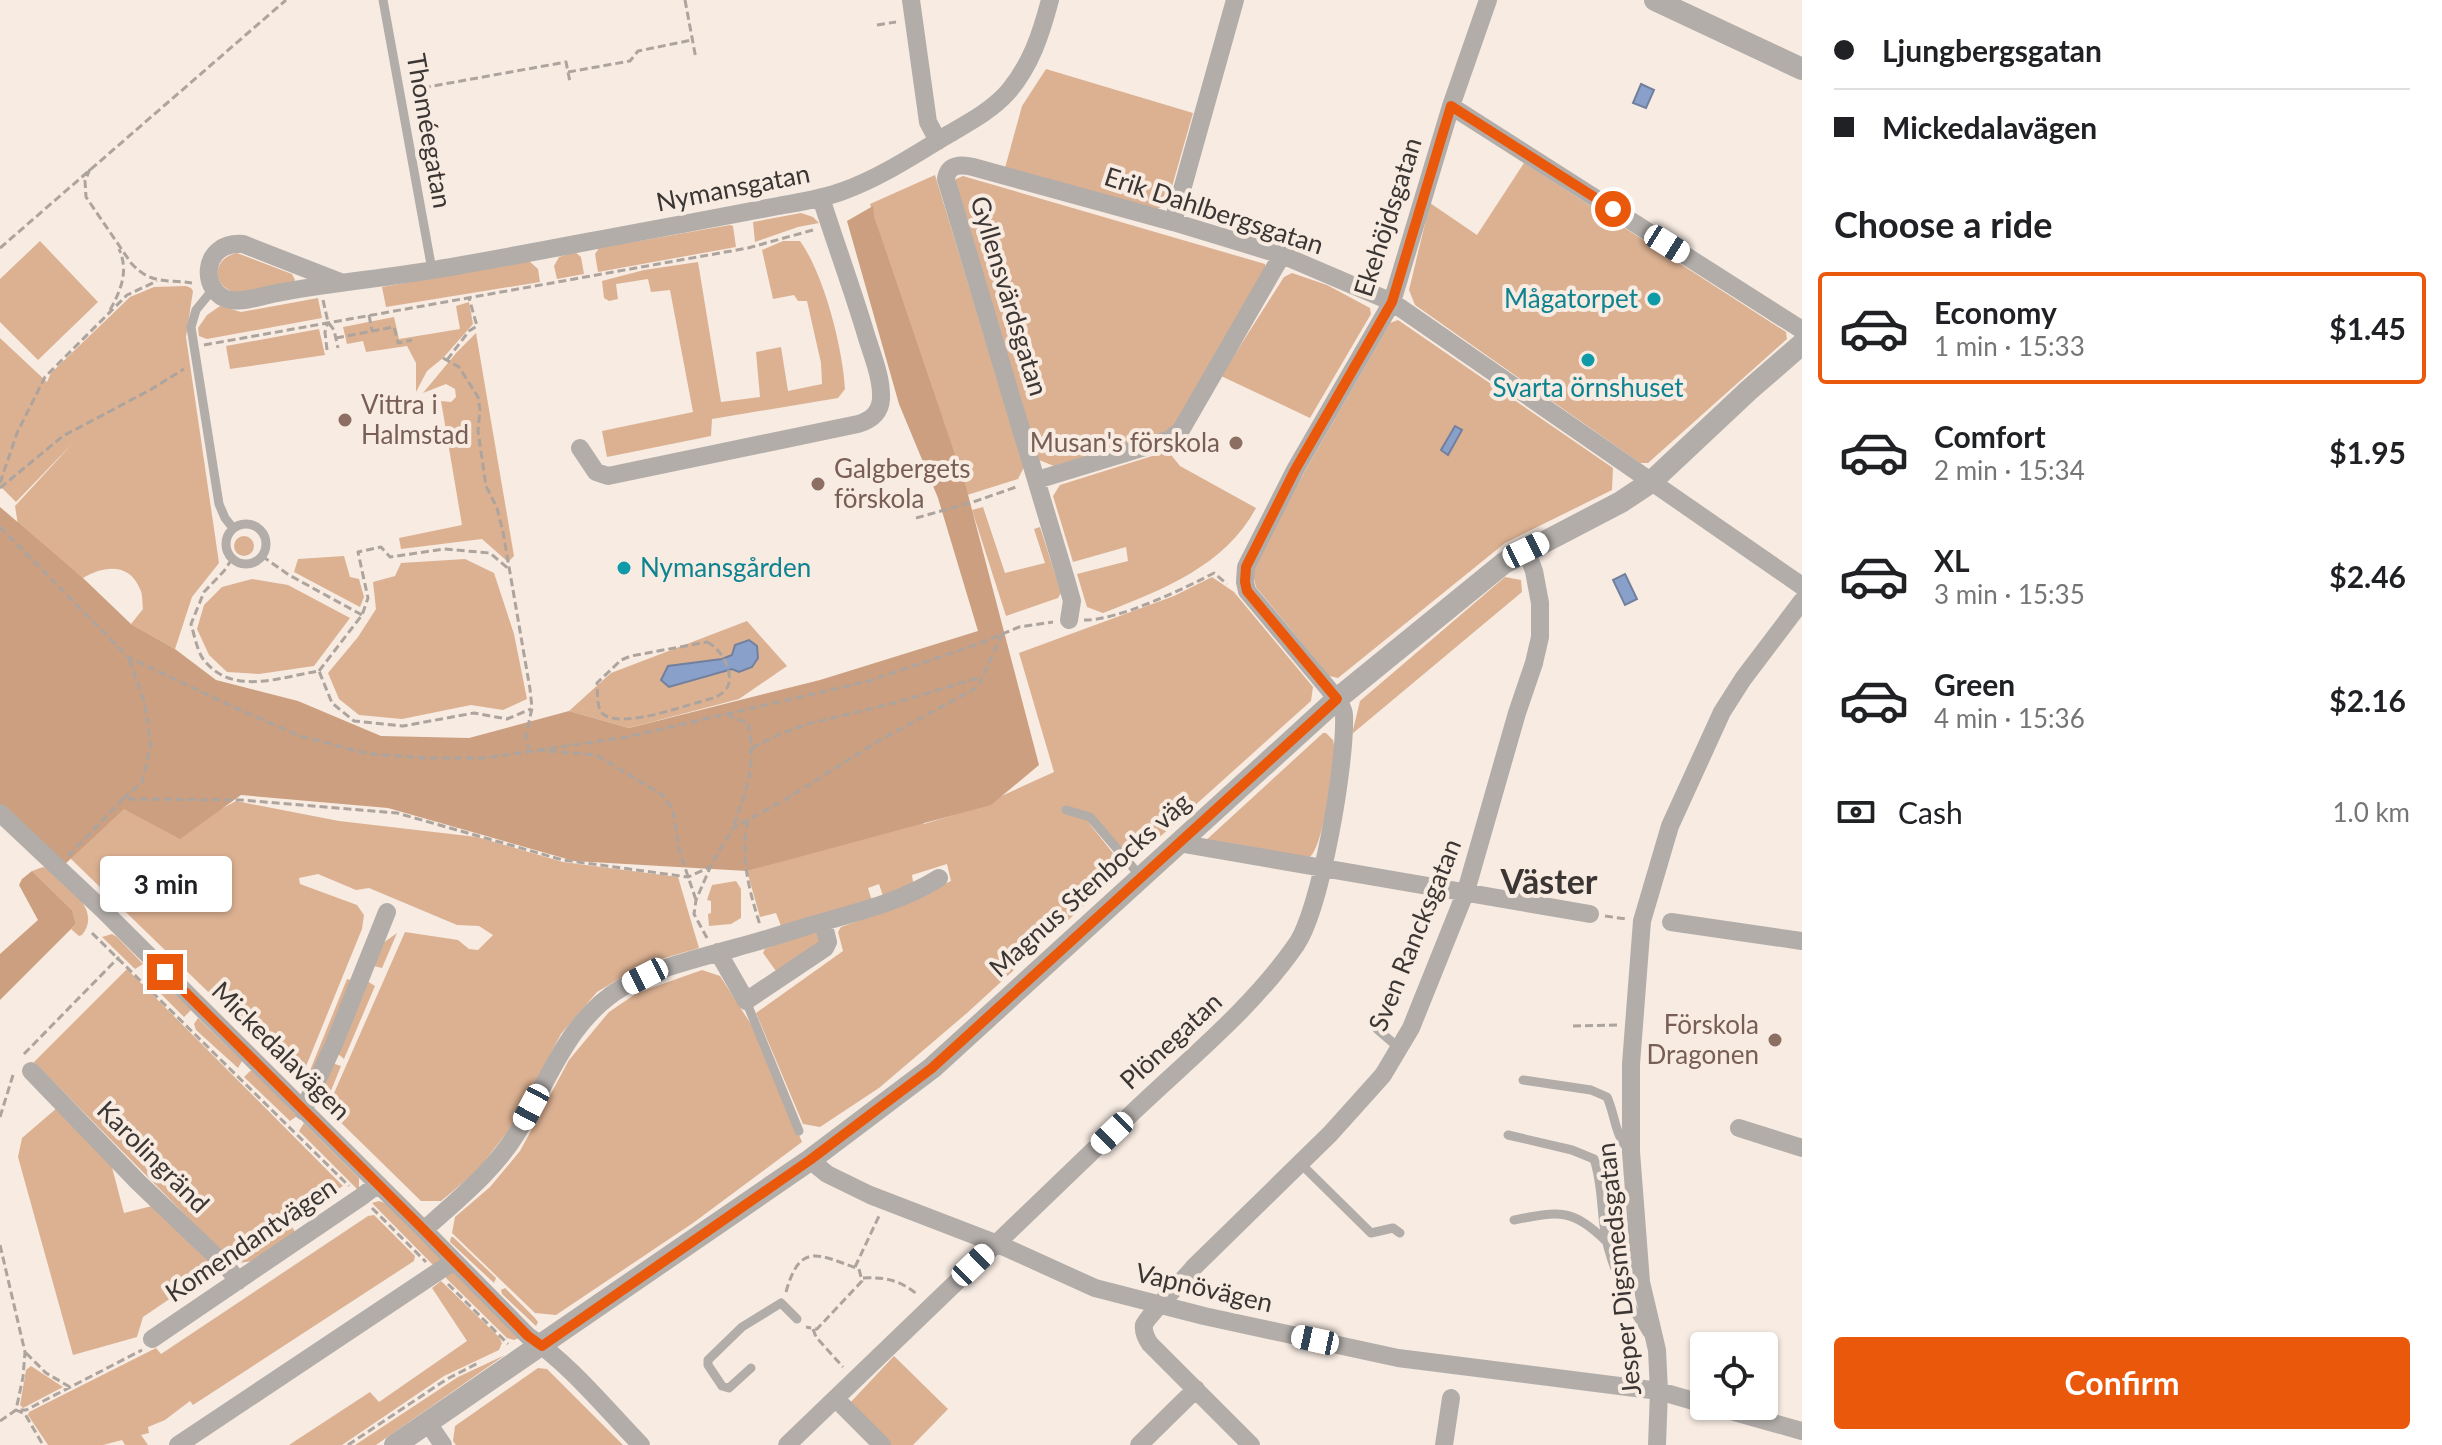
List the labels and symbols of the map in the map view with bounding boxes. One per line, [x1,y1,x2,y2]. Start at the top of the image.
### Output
street label: Thoméegatan [401,51,459,211]
street label: Ekehöjdsgatan [1346,133,1428,300]
street label: Nymansgatan [653,156,812,218]
street label: Erik Dahlbergsgatan [1101,160,1328,261]
route start [1595,191,1631,227]
street label: Gyllensvärdsgatan [964,192,1056,399]
car [1640,221,1694,267]
place label: Mågatorpet [1504,282,1639,314]
marker: Mågatorpet [1645,290,1663,308]
marker: Svarta örnshuset [1579,351,1597,369]
place label: Svarta örnshuset [1492,371,1684,403]
place label: Vittra i Halmstad [361,388,469,450]
marker: Vittra i Halmstad [336,411,354,429]
place label: Musan's förskola [1030,426,1220,458]
marker: Musan's förskola [1227,434,1245,452]
place label: Galgbergets förskola [834,452,970,514]
marker: Galgbergets förskola [809,475,827,493]
car [1499,529,1553,571]
place label: Nymansgården [640,551,811,583]
marker: Nymansgården [615,559,633,577]
street label: Magnus Stenbocks väg [982,785,1197,983]
street label: Sven Rancksgatan [1361,834,1467,1036]
callout: 3 min [99,856,231,912]
district label: Väster [1499,860,1598,901]
route end [147,954,183,990]
car [618,954,672,998]
street label: Mickedalavägen [206,974,358,1126]
street label: Plönegatan [1113,985,1228,1096]
place label: Förskola Dragonen [1647,1008,1759,1070]
marker: Förskola Dragonen [1766,1031,1784,1049]
car [509,1080,553,1134]
street label: Karolingränd [91,1094,216,1219]
car [1086,1108,1138,1158]
street label: Jesper Digsmedsgatan [1589,1141,1647,1397]
street label: Komendantvägen [159,1170,342,1308]
car [947,1240,999,1290]
street label: Vapnövägen [1133,1256,1276,1318]
car [1289,1323,1341,1357]

